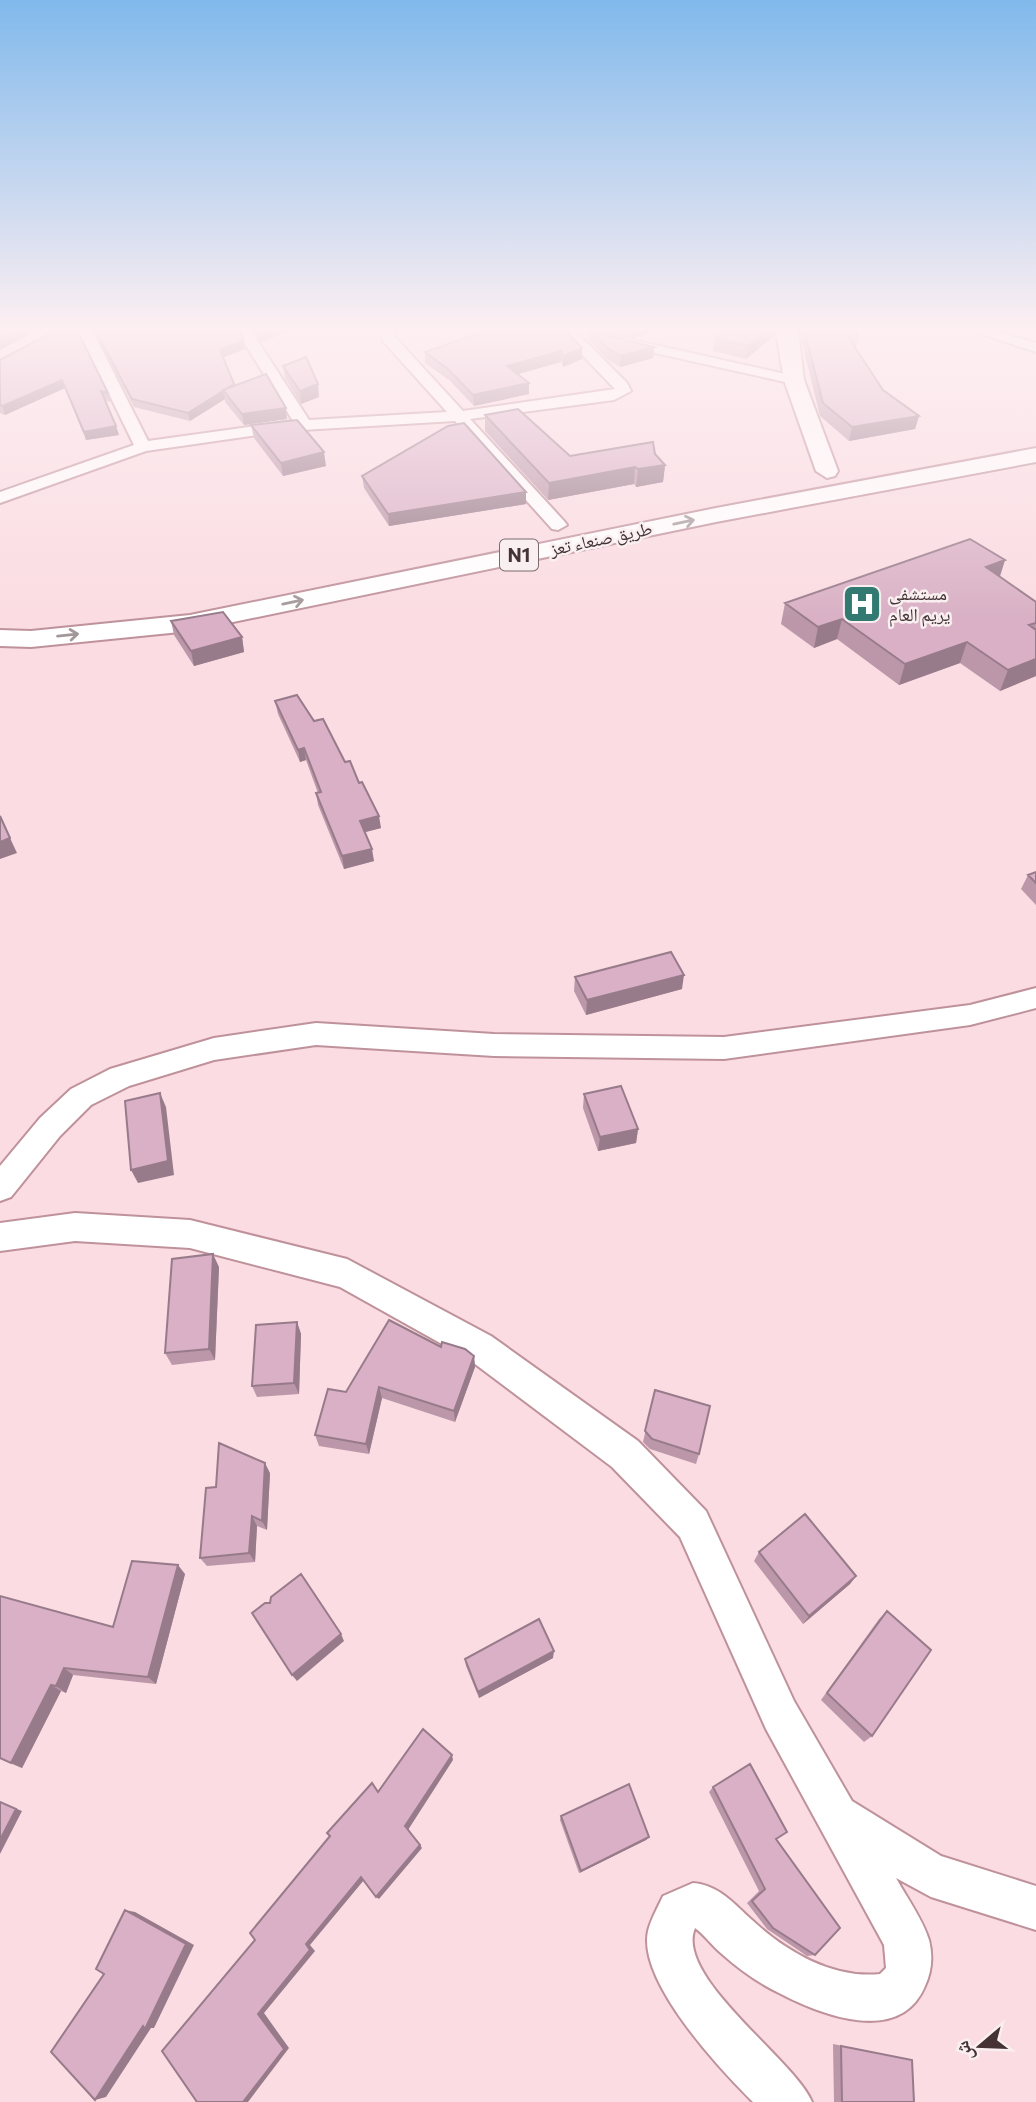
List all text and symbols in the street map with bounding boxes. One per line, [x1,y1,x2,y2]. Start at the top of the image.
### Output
one-way arrow [672,514,695,528]
street label: طريق صنعاء تعز [547,516,654,561]
road number: N1 [500,540,538,570]
place label: مستشفى يريم العام [889,582,950,627]
hospital icon: مستشفى يريم العام [841,583,883,625]
one-way arrow [281,594,304,608]
one-way arrow [56,628,79,641]
north arrow [945,2011,1015,2081]
text: ش [949,2038,979,2065]

